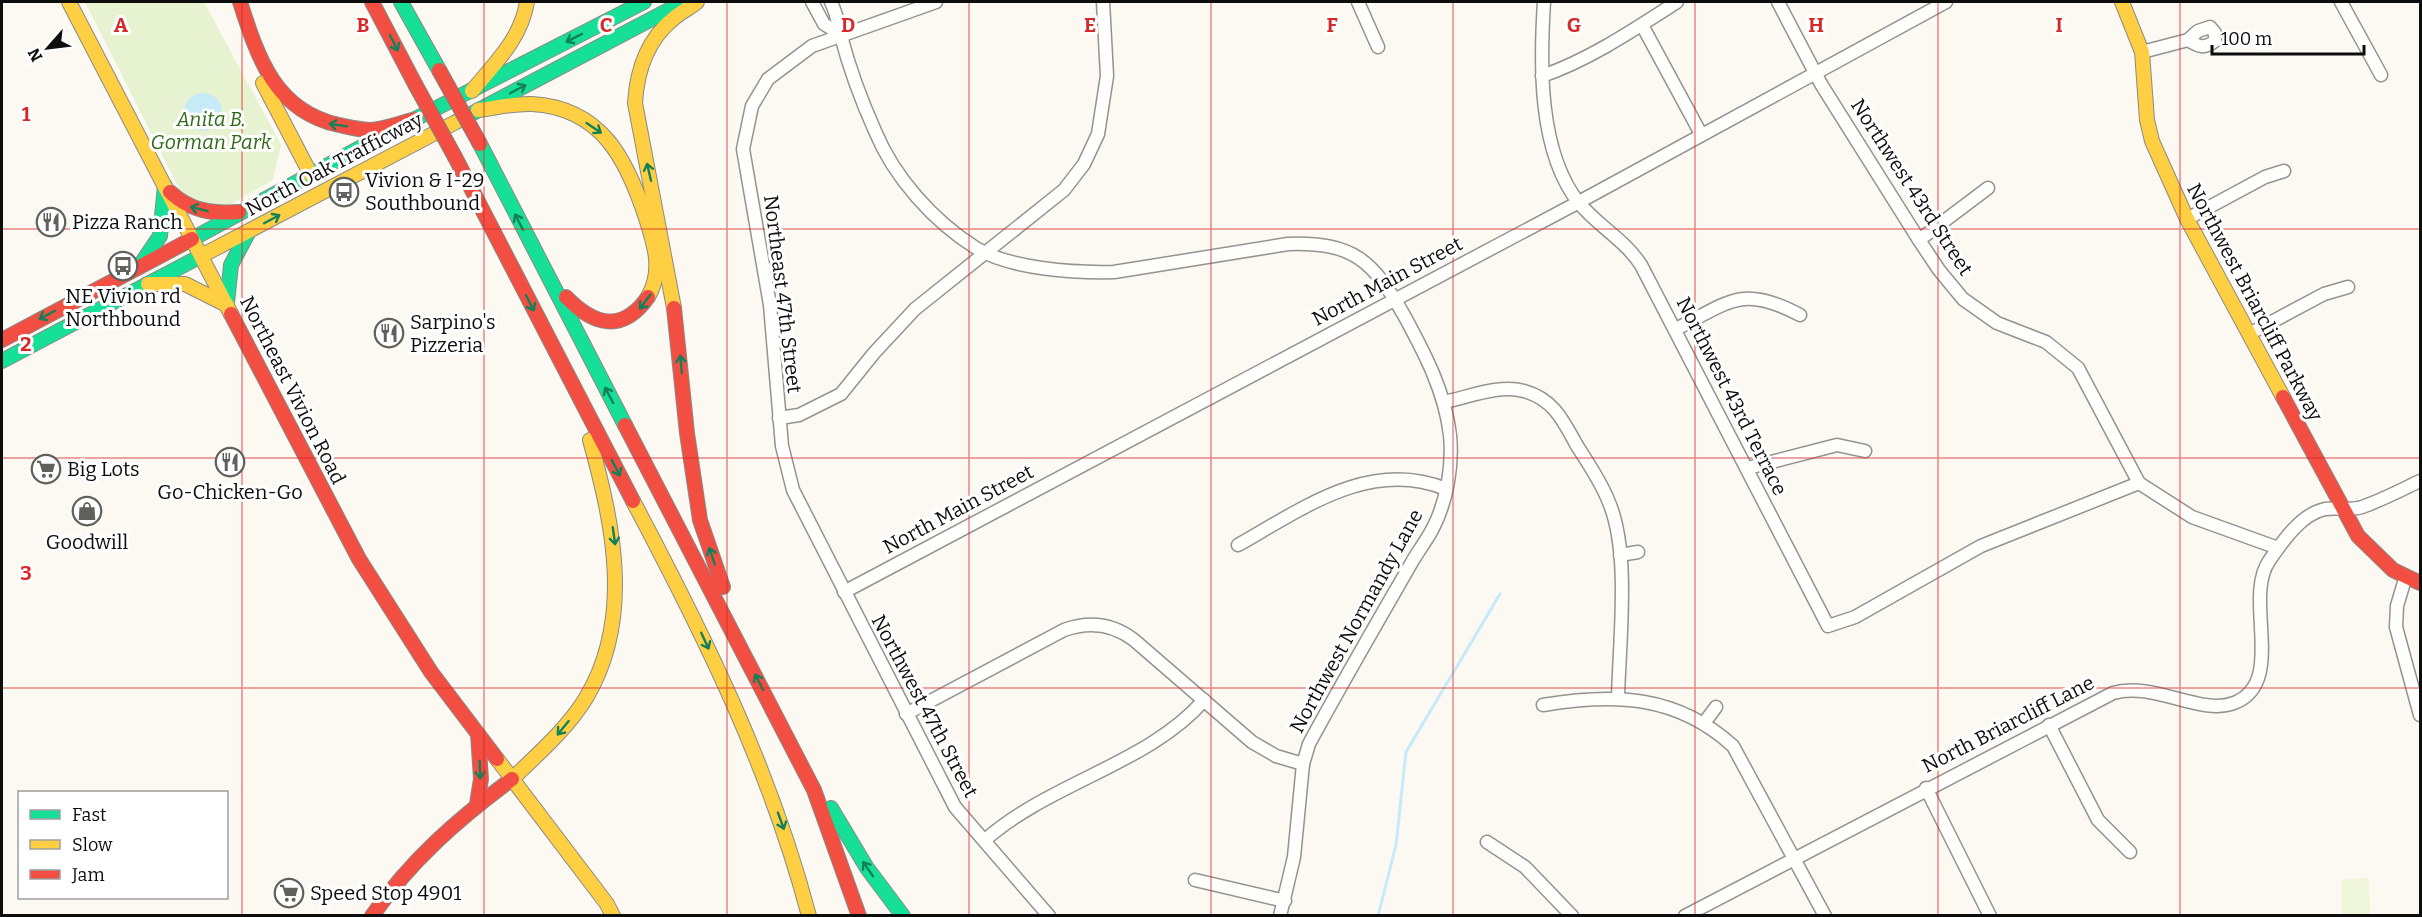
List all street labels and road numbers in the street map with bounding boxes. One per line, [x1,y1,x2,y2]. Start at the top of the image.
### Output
street label: Northwest 43rd Street [1846,94,1978,280]
street label: North Oak Trafficway [241,107,427,221]
street label: Northwest Briarcliff Parkway [2182,179,2328,425]
street label: Northeast 47th Street [759,194,807,394]
street label: North Main Street [1308,231,1466,331]
street label: Northeast Vivion Road [235,292,351,488]
street label: Northwest 43rd Terrace [1672,293,1792,499]
street label: North Main Street [879,459,1037,559]
street label: Northwest Normandy Lane [1284,505,1428,737]
street label: Northwest 47th Street [867,610,983,802]
street label: North Briarcliff Lane [1918,670,2098,778]

